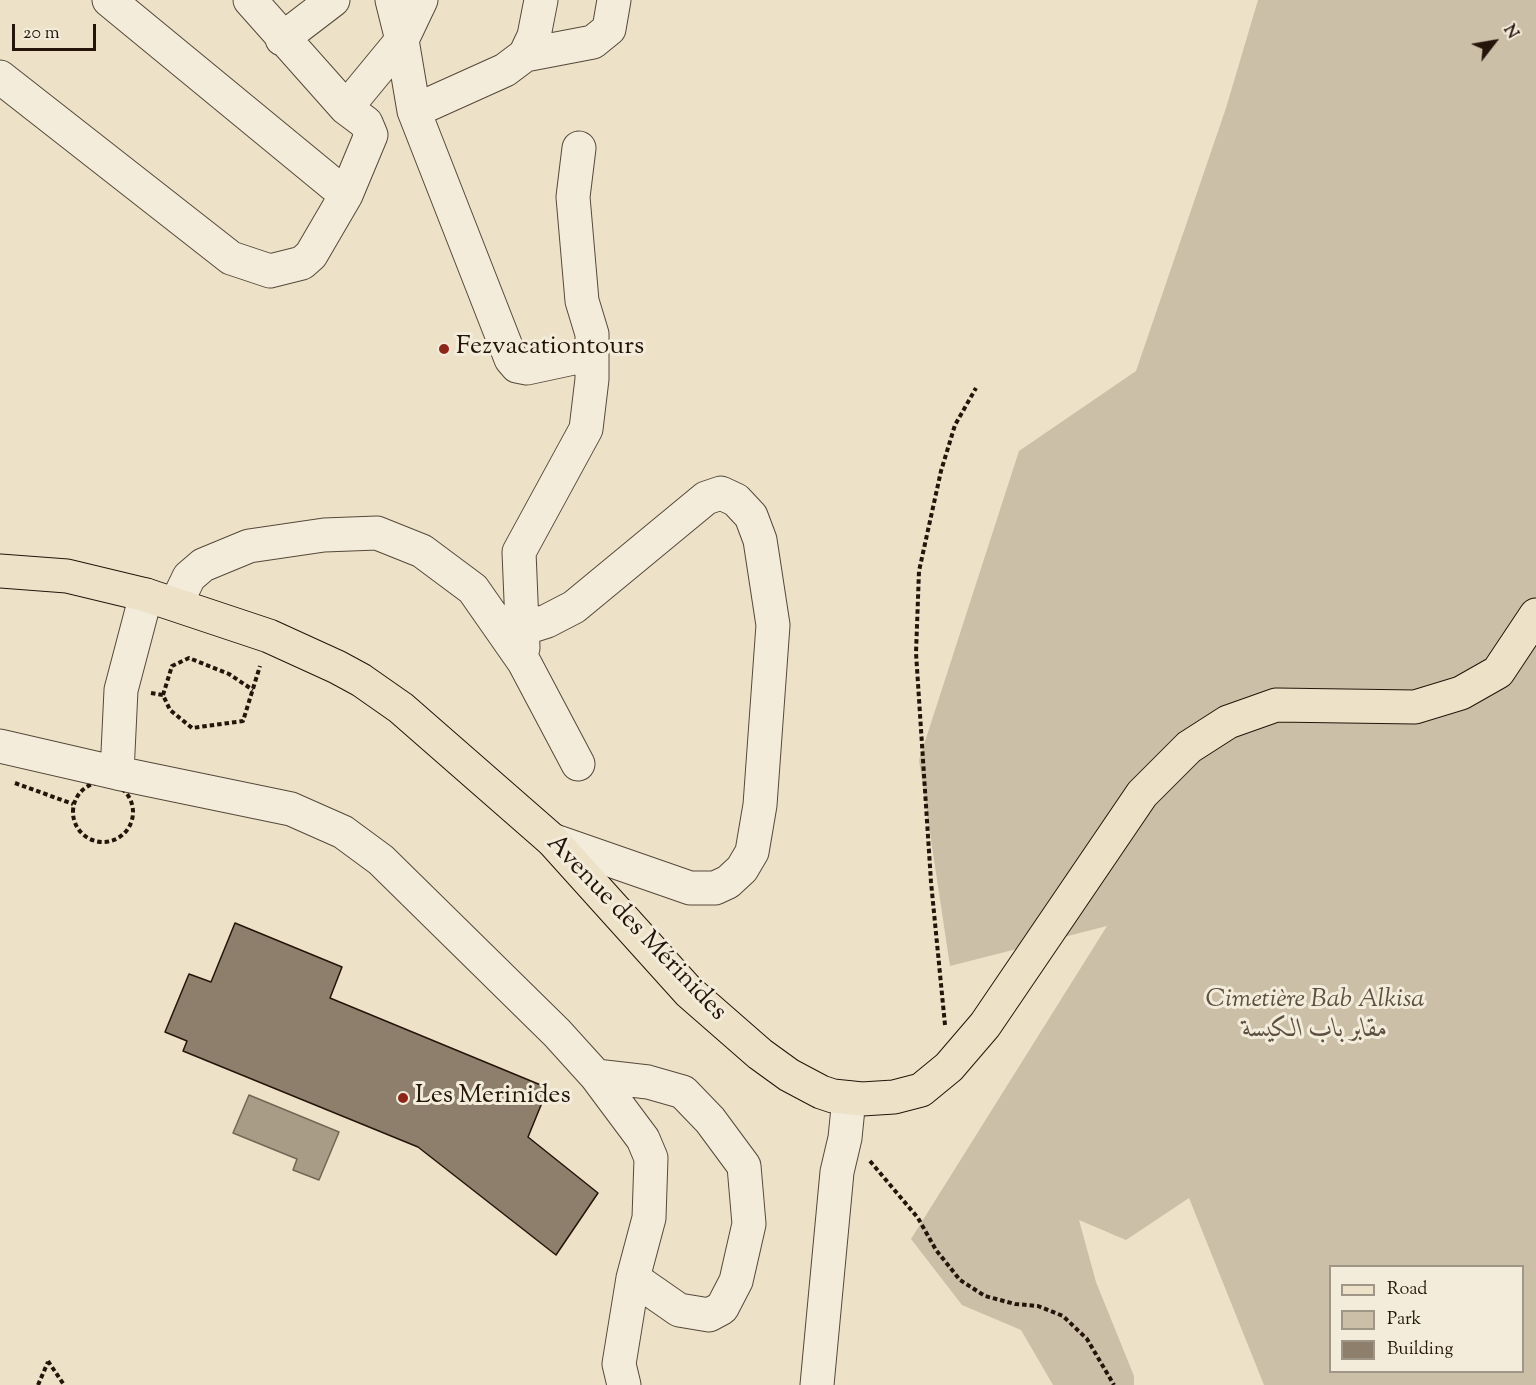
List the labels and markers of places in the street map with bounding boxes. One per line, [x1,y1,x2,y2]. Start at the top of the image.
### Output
place label: Fezvacationtours [456,333,644,365]
marker: Fezvacationtours [437,342,451,356]
place label: Les Merinides [415,1082,571,1114]
marker: Les Merinides [396,1091,410,1105]

